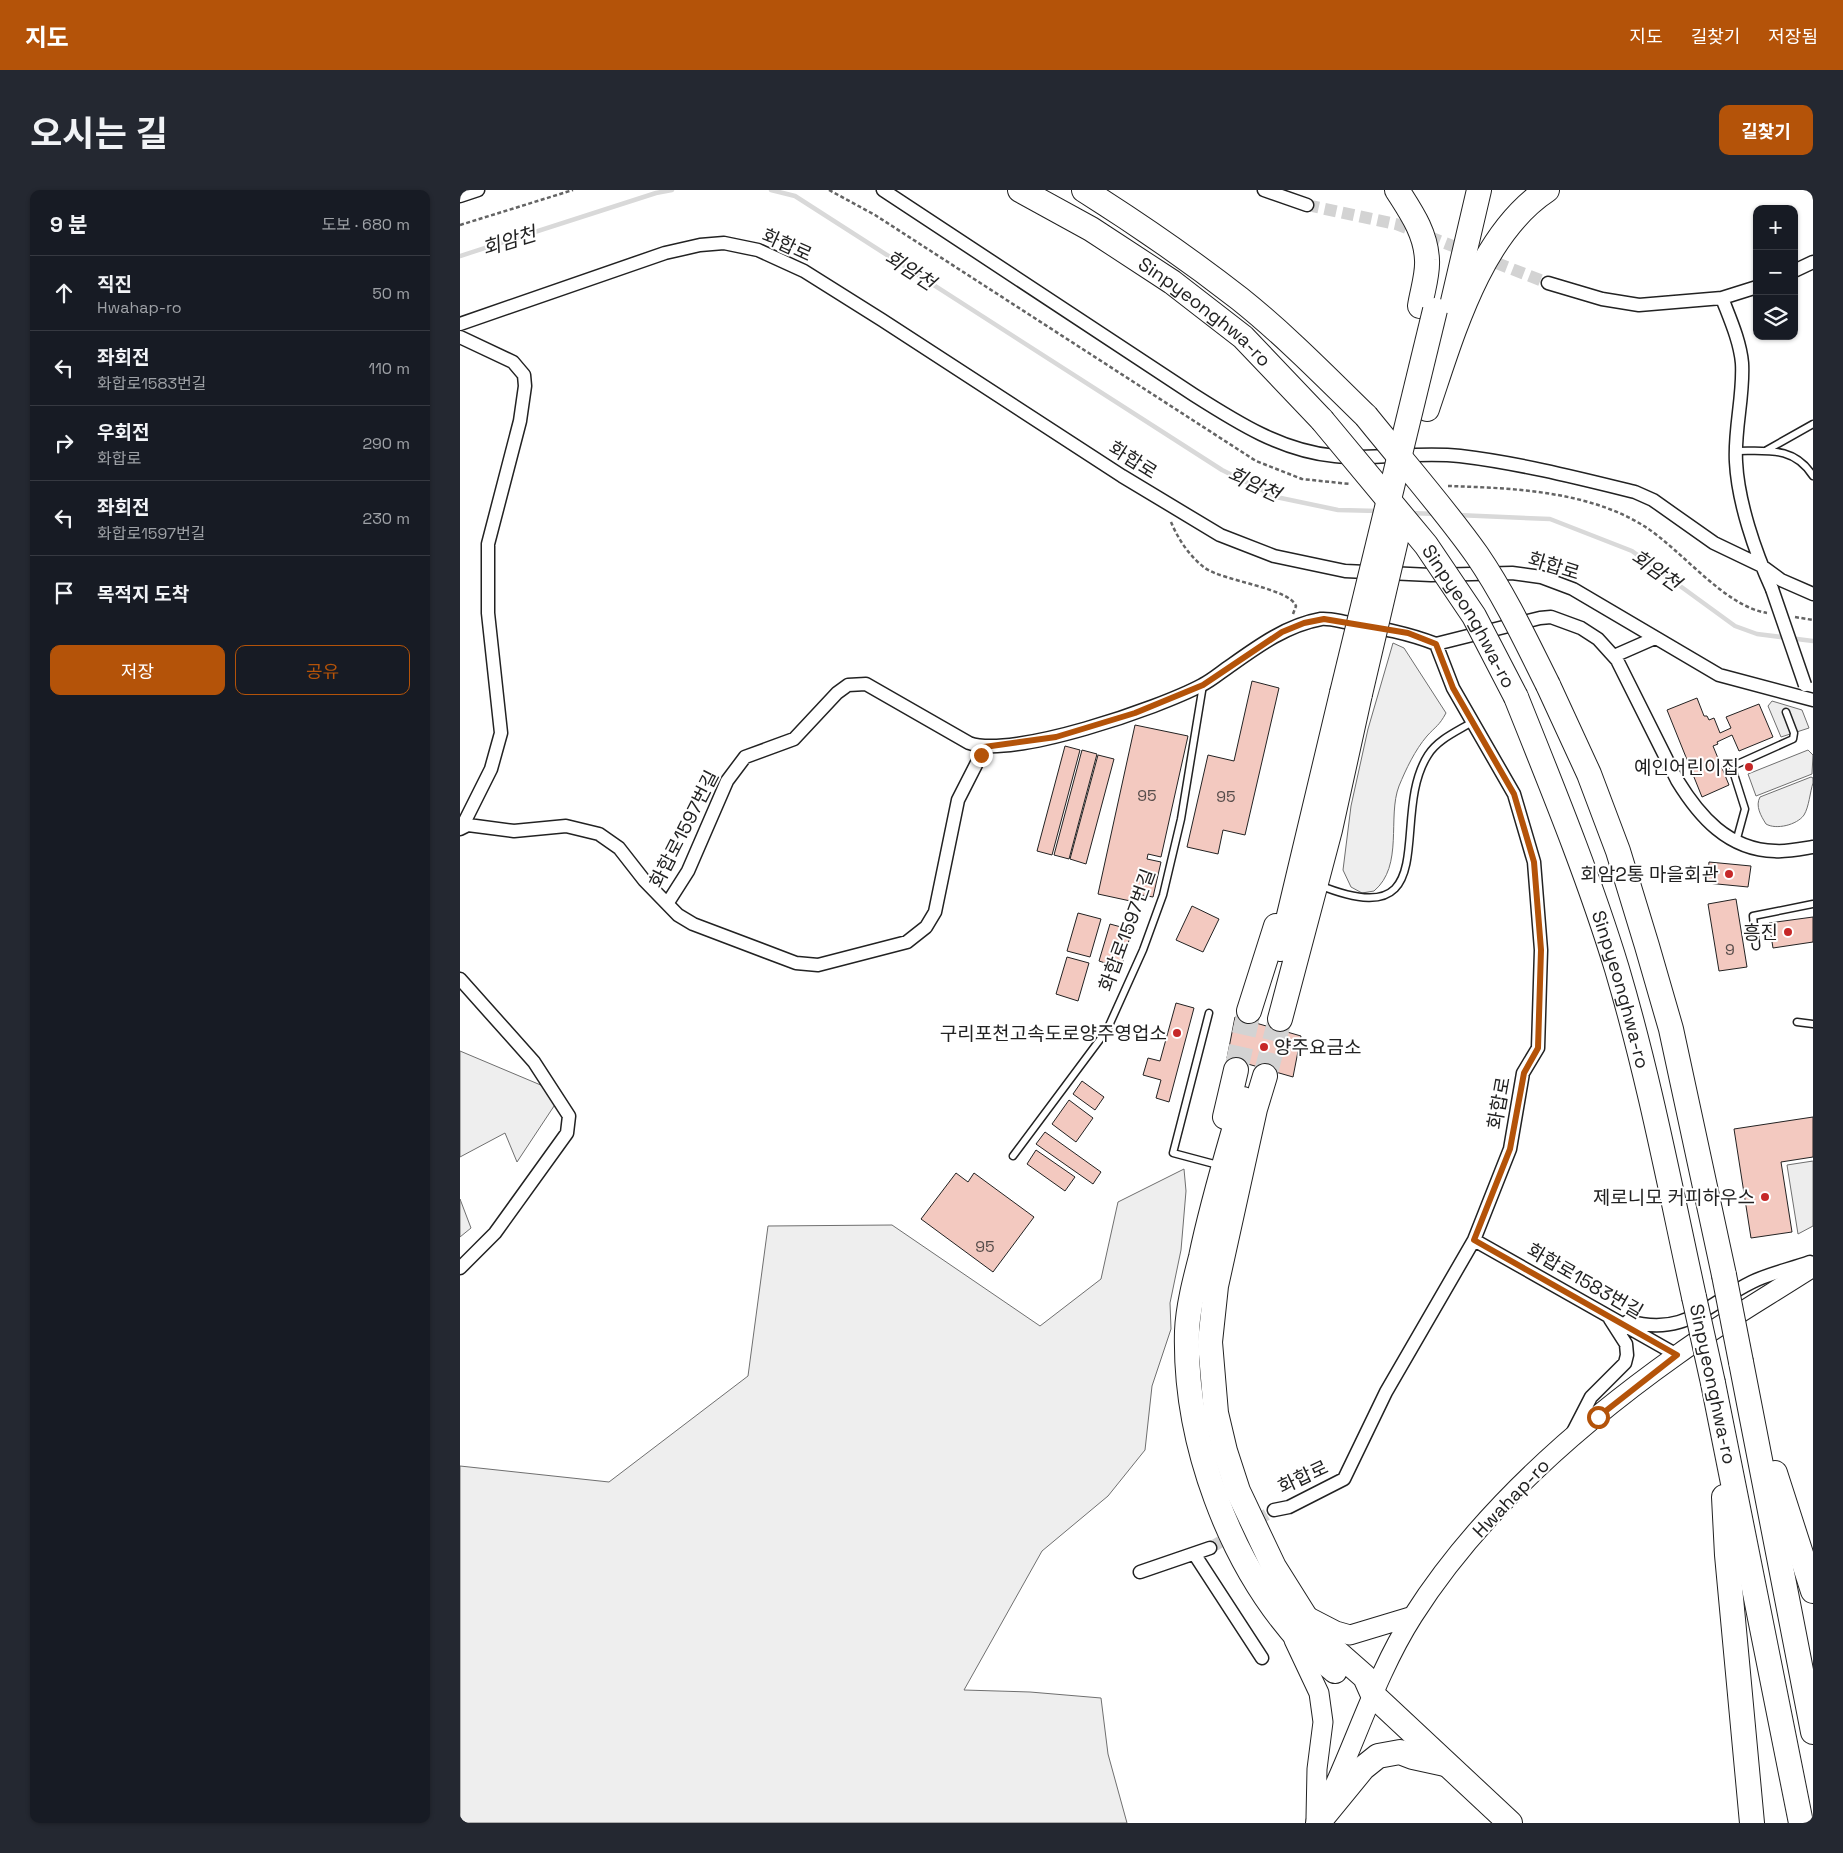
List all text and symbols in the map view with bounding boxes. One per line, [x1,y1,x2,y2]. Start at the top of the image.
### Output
text: 지도 [25,22,69,53]
text: 지도 [1630,25,1663,48]
text: 길찾기 [1691,25,1740,48]
text: 저장됨 [1768,25,1818,48]
button: 길찾기 [1719,105,1813,155]
text: 오시는 길 [30,112,168,156]
map controls [1753,205,1798,340]
button: + [1753,205,1798,250]
text: 9 분 [50,211,88,238]
text: 도보 · 680 m [321,214,410,235]
water label: 회암천 [479,220,542,262]
street label: 화합로 [758,223,816,267]
water label: 회암천 [880,244,942,297]
button: − [1753,250,1798,295]
street label: Sinpyeonghwa-ro [1134,251,1277,372]
text: 직진 [97,272,132,297]
icon: ahead [50,279,78,307]
text: 50 m [372,283,410,304]
button: layers [1753,295,1798,340]
text: Hwahap-ro [97,297,182,318]
text: 좌회전 [97,345,149,370]
icon: left [50,354,78,382]
text: 110 m [368,358,410,379]
text: 화합로1583번길 [97,373,207,394]
text: 우회전 [97,420,149,445]
icon: right [50,429,78,457]
text: 290 m [362,433,410,454]
street label: 화합로 [1104,436,1162,484]
text: 화합로 [97,448,141,469]
water label: 회암천 [1223,461,1287,509]
text: 좌회전 [97,495,149,520]
icon: left [50,504,78,532]
text: 230 m [363,508,410,529]
text: 화합로1597번길 [97,523,205,544]
street label: Sinpyeonghwa-ro [1417,539,1522,692]
water label: 회암천 [1626,544,1688,598]
street label: 화합로 [1525,546,1583,586]
icon: arrive [50,579,78,607]
text: 목적지 도착 [97,582,189,607]
button: 저장 [50,645,225,695]
button: 공유 [235,645,410,695]
route end [970,744,993,767]
place label: 예인어린이집 [1634,755,1739,780]
marker: 예인어린이집 [1743,761,1755,773]
street label: 화합로1597번길 [644,766,724,892]
house number: 95 [1137,785,1157,806]
house number: 95 [1216,786,1236,807]
place label: 회암2통 마을회관 [1580,862,1719,887]
street label: 화합로1597번길 [1093,865,1161,995]
marker: 회암2통 마을회관 [1723,868,1735,880]
street label: Sinpyeonghwa-ro [1586,907,1656,1071]
place label: 흥진 [1743,920,1778,945]
marker: 흥진 [1782,926,1794,938]
house number: 9 [1725,939,1735,960]
place label: 구리포천고속도로양주영업소 [940,1021,1167,1046]
marker: 구리포천고속도로양주영업소 [1171,1027,1183,1039]
place label: 양주요금소 [1274,1035,1361,1060]
marker: 양주요금소 [1258,1041,1270,1053]
street label: 화합로 [1482,1075,1516,1131]
place label: 제로니모 커피하우스 [1593,1185,1755,1210]
marker: 제로니모 커피하우스 [1759,1191,1771,1203]
house number: 95 [975,1236,995,1257]
street label: 화합로1583번길 [1522,1238,1648,1324]
street label: Sinpyeonghwa-ro [1684,1302,1742,1466]
route start [1587,1406,1610,1429]
street label: Hwahap-ro [1467,1453,1555,1543]
street label: 화합로 [1274,1455,1332,1499]

